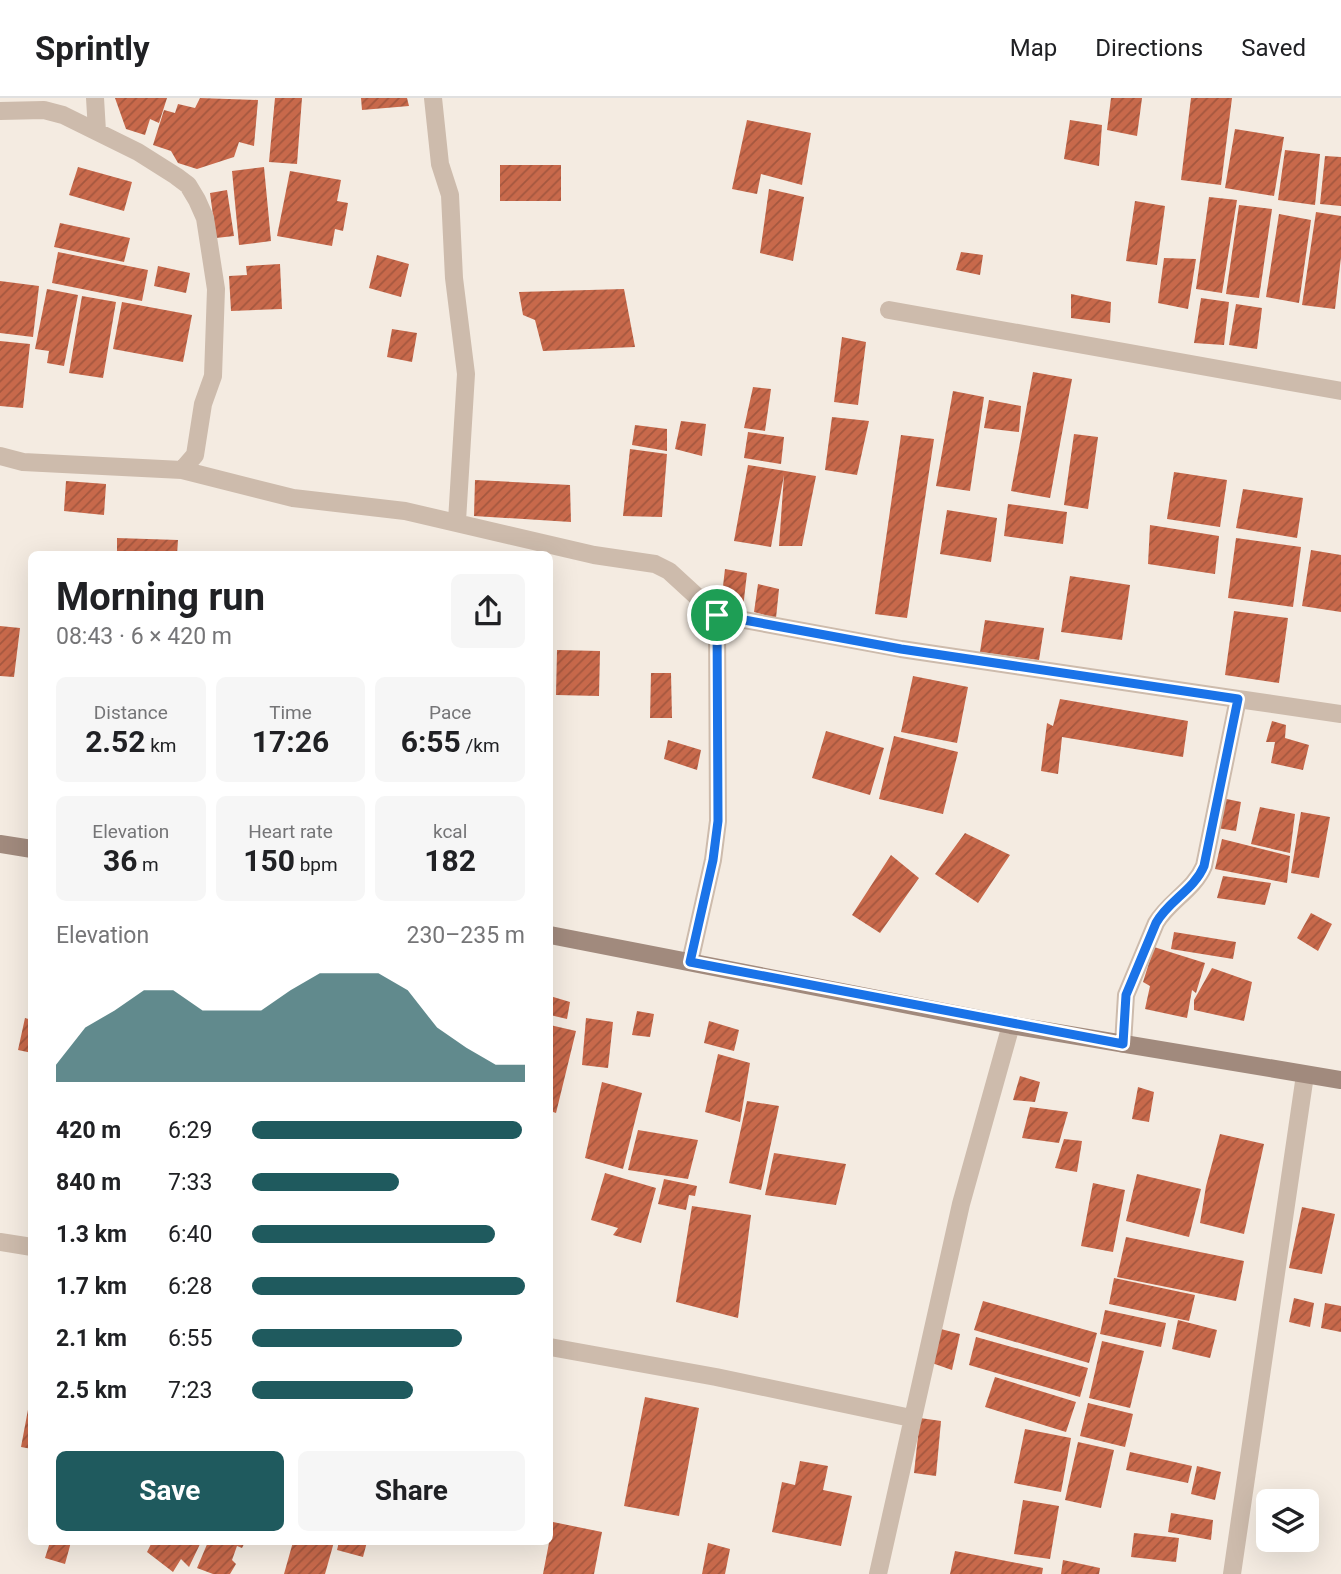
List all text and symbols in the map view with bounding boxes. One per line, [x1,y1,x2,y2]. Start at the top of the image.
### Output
text: Sprintly [35,29,150,68]
text: Map [1010,34,1057,62]
text: Directions [1095,34,1203,62]
text: Saved [1241,34,1306,62]
button: share [451,574,525,648]
text: Morning run [56,575,265,619]
pin [687,585,747,645]
icon: arrive [698,596,736,634]
text: 08:43 · 6 × 420 m [56,623,232,650]
text: Distance [94,701,168,724]
text: Time [269,701,312,724]
text: Pace [429,701,471,724]
text: 2.52 [85,724,145,759]
text: 17:26 [252,724,329,759]
text: 6:55 [401,724,461,759]
text: km [145,734,177,757]
text: /km [461,734,500,757]
text: Elevation [92,820,169,843]
text: Heart rate [248,820,333,843]
text: kcal [433,820,467,843]
text: 36 [103,843,137,878]
text: 150 [243,843,295,878]
text: 182 [424,843,476,878]
text: m [137,853,159,876]
text: bpm [295,853,338,876]
text: Elevation [56,922,149,949]
text: 230–235 m [406,922,525,949]
text: 420 m [56,1117,121,1144]
text: 6:29 [168,1117,212,1144]
text: 840 m [56,1169,121,1196]
text: 7:33 [168,1169,212,1196]
text: 1.3 km [56,1221,127,1248]
text: 6:40 [168,1221,212,1248]
text: 1.7 km [56,1273,127,1300]
text: 6:28 [168,1273,212,1300]
text: 2.1 km [56,1325,127,1352]
text: 6:55 [168,1325,212,1352]
text: 2.5 km [56,1377,127,1404]
text: 7:23 [168,1377,212,1404]
button: Save [56,1451,284,1531]
button: Share [298,1451,525,1531]
map controls [1256,1489,1319,1552]
button: layers [1256,1489,1319,1552]

